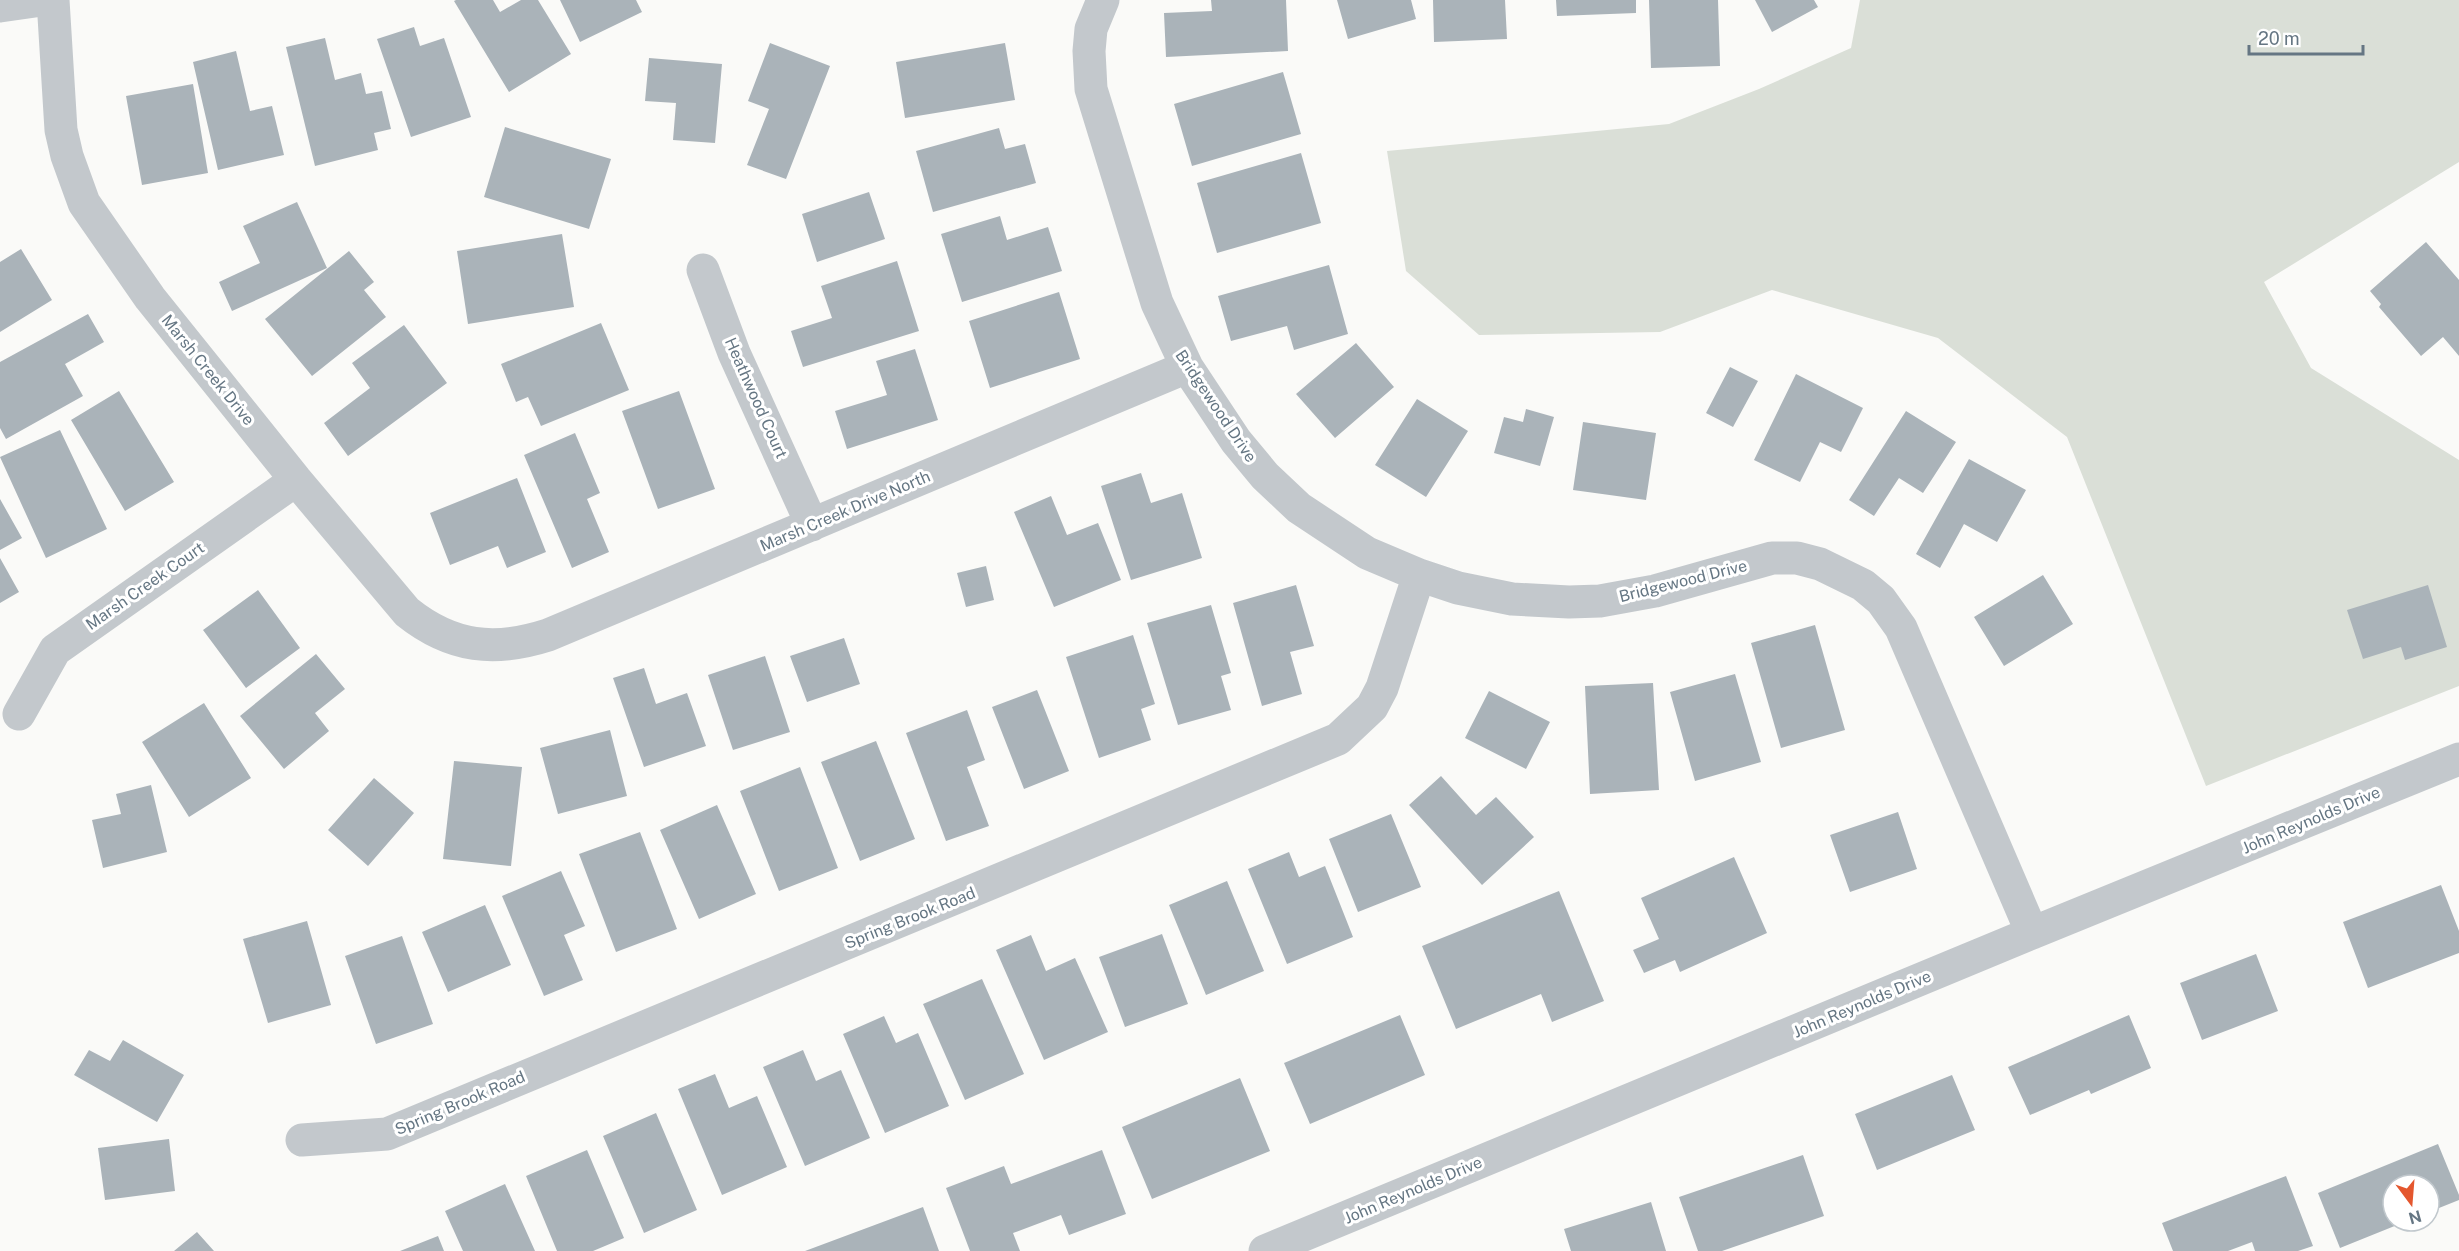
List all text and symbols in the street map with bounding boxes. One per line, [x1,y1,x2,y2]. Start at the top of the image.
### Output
scale bar [2249,18,2363,56]
text: 20 m [2258,28,2300,49]
street label: Marsh Creek Drive [158,311,258,429]
street label: Heathwood Court [721,335,791,461]
street label: Bridgewood Drive [1171,346,1261,466]
street label: Marsh Creek Drive North [757,466,933,556]
street label: Marsh Creek Court [82,538,208,634]
street label: Bridgewood Drive [1617,556,1749,606]
street label: John Reynolds Drive [2239,782,2383,858]
street label: Spring Brook Road [842,883,978,953]
street label: John Reynolds Drive [1790,966,1934,1042]
street label: Spring Brook Road [392,1067,528,1139]
street label: John Reynolds Drive [1341,1152,1485,1228]
north arrow [2381,1173,2441,1233]
text: N [2406,1206,2424,1228]

